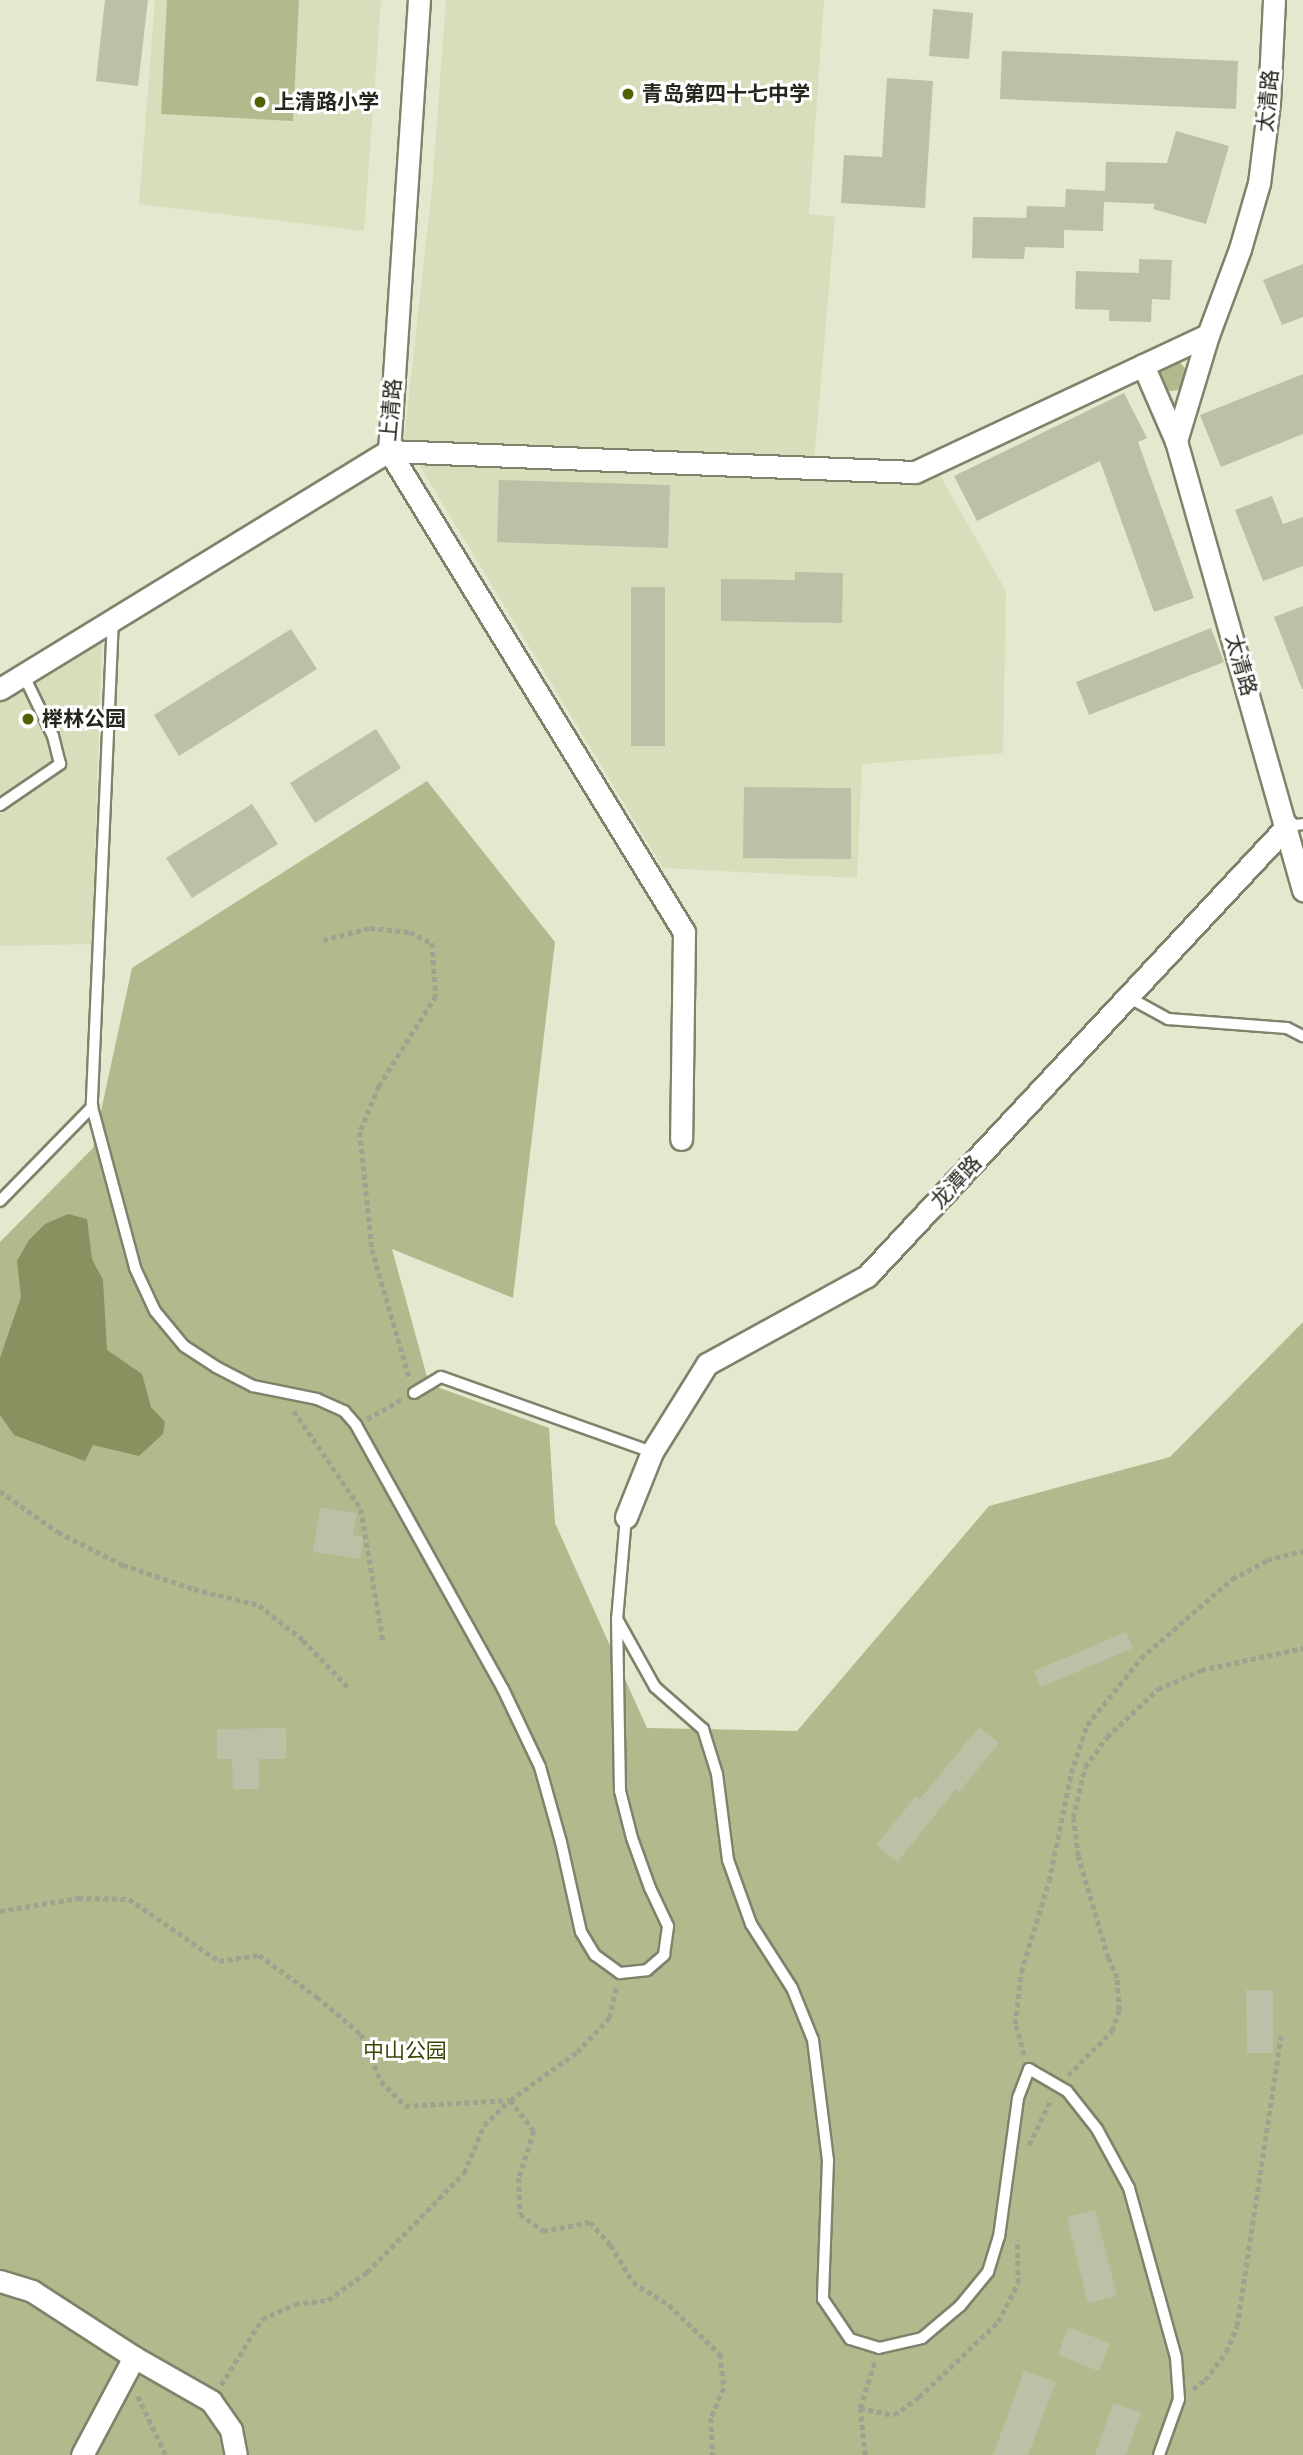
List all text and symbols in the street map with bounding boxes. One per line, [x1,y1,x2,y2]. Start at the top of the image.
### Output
street label: 太清路 [1253,69,1283,133]
place label: 青岛第四十七中学 [642,81,810,107]
marker: 青岛第四十七中学 [620,86,636,102]
place label: 上清路小学 [274,89,379,115]
marker: 上清路小学 [252,94,268,110]
street label: 上清路 [376,378,406,442]
street label: 太清路 [1220,631,1262,699]
place label: 榉林公园 [42,706,126,732]
marker: 榉林公园 [20,711,36,727]
street label: 龙潭路 [925,1150,987,1214]
park label: 中山公园 [363,2038,447,2064]

